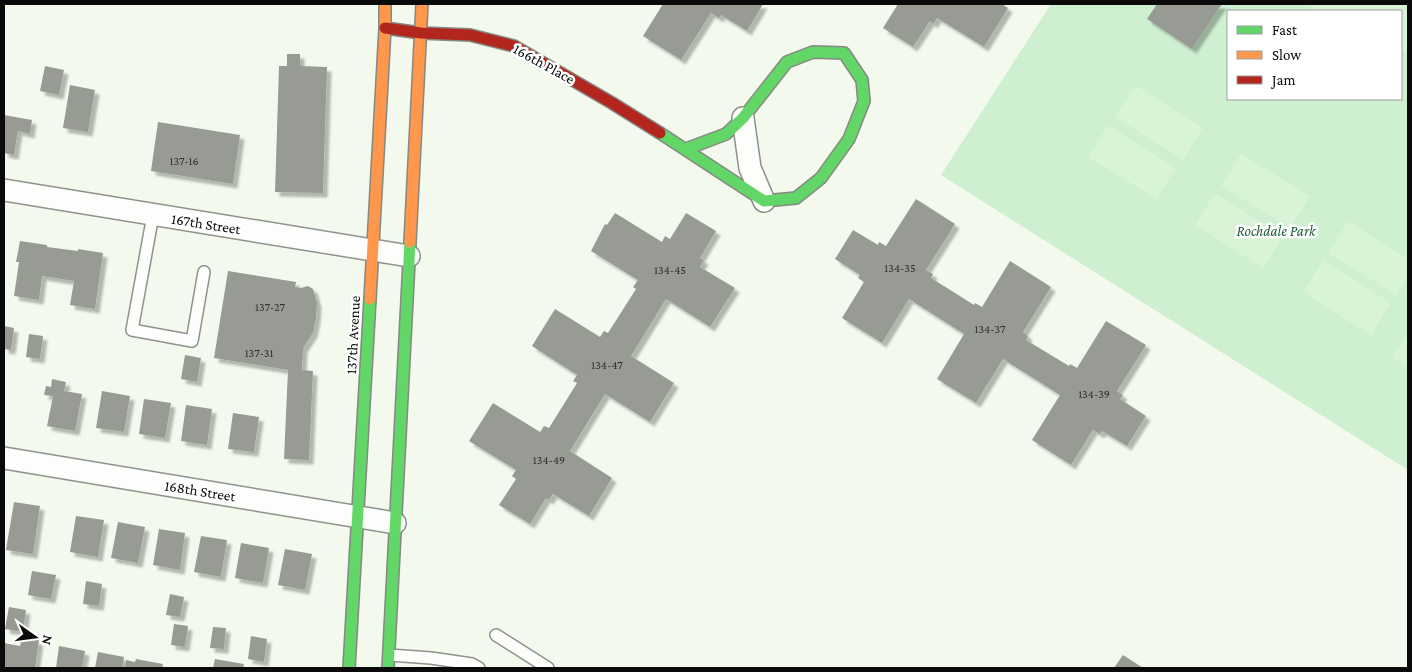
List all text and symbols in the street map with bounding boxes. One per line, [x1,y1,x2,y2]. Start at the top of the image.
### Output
legend [1227,10,1402,100]
text: Fast [1272,22,1298,38]
street label: 166th Place [511,41,578,87]
text: Slow [1272,47,1302,63]
text: Jam [1270,72,1295,89]
house number: 137-16 [169,154,199,168]
street label: 167th Street [170,211,243,238]
park label: Rochdale Park [1236,223,1317,239]
house number: 134-35 [884,261,916,275]
house number: 134-45 [654,263,686,277]
street label: 137th Avenue [343,295,363,375]
house number: 137-27 [255,300,286,314]
house number: 134-37 [974,322,1006,336]
house number: 137-31 [245,346,273,360]
house number: 134-47 [591,358,623,372]
house number: 134-39 [1078,387,1110,401]
house number: 134-49 [533,453,565,467]
street label: 168th Street [163,477,238,505]
north arrow [10,612,60,662]
text: N [39,634,57,647]

